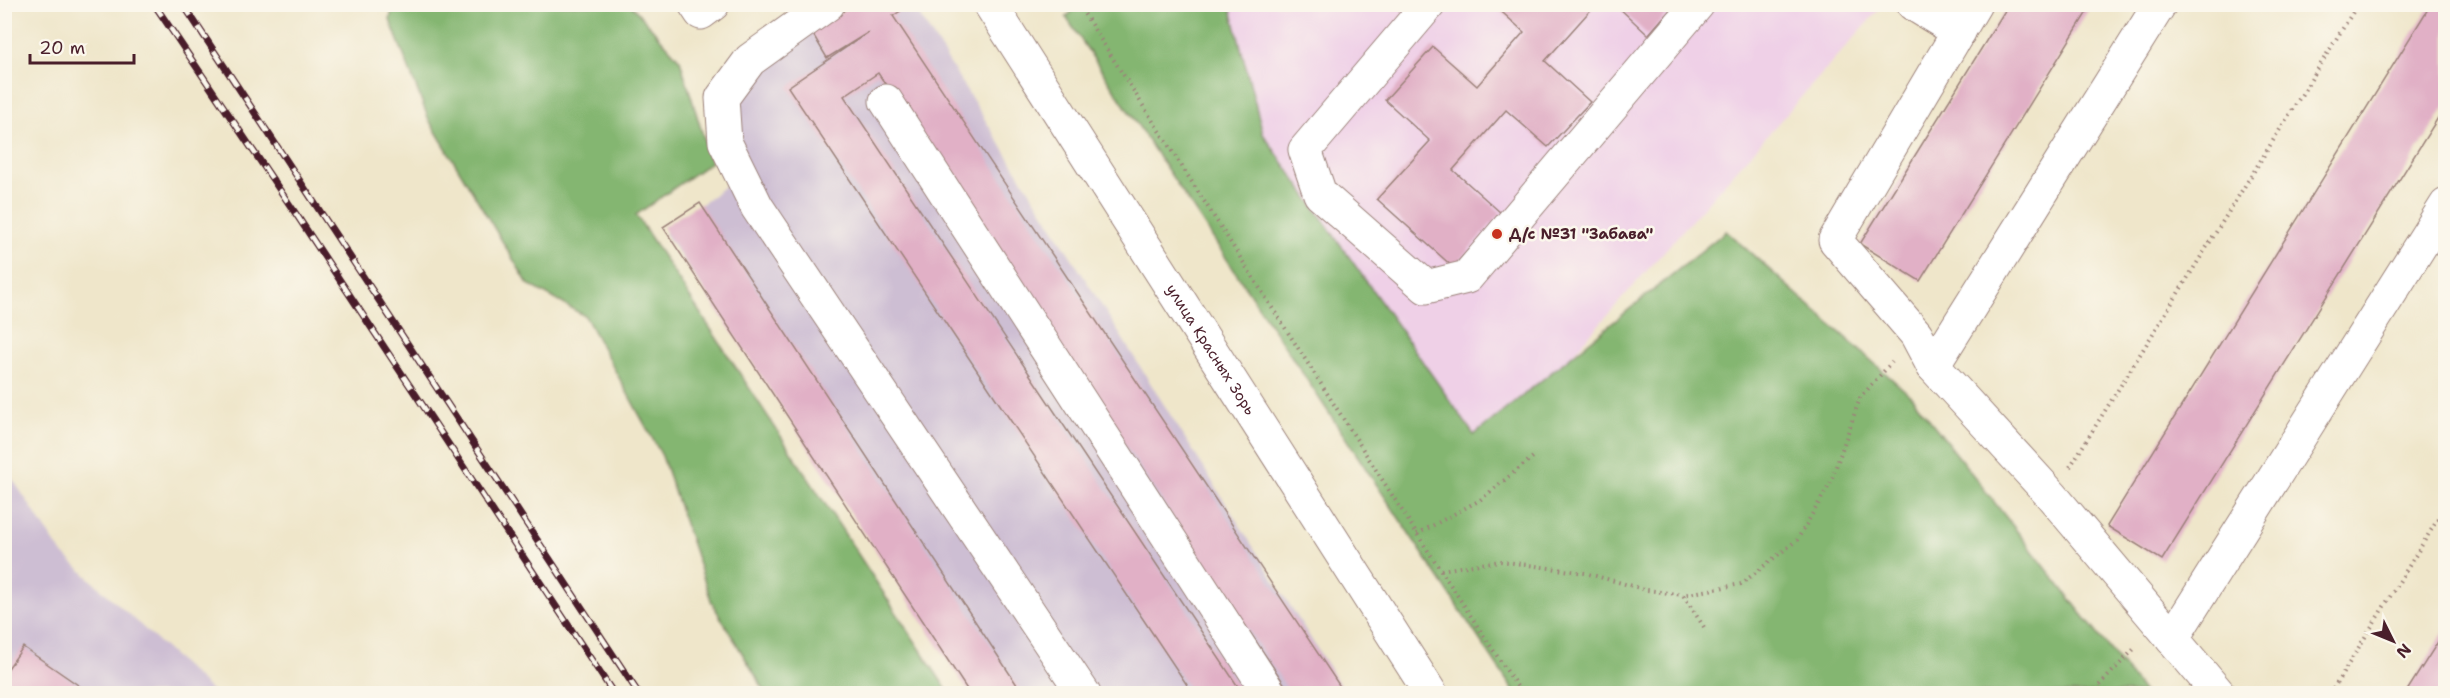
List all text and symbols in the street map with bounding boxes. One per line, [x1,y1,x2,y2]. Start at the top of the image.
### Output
scale bar [30,27,134,65]
text: 20 m [39,36,85,60]
place label: Д/с №31 "Забава" [1509,224,1653,244]
marker: Д/с №31 "Забава" [1490,227,1504,241]
street label: улица Красных Зорь [1162,280,1260,419]
north arrow [2363,611,2423,671]
text: N [2392,639,2416,663]

